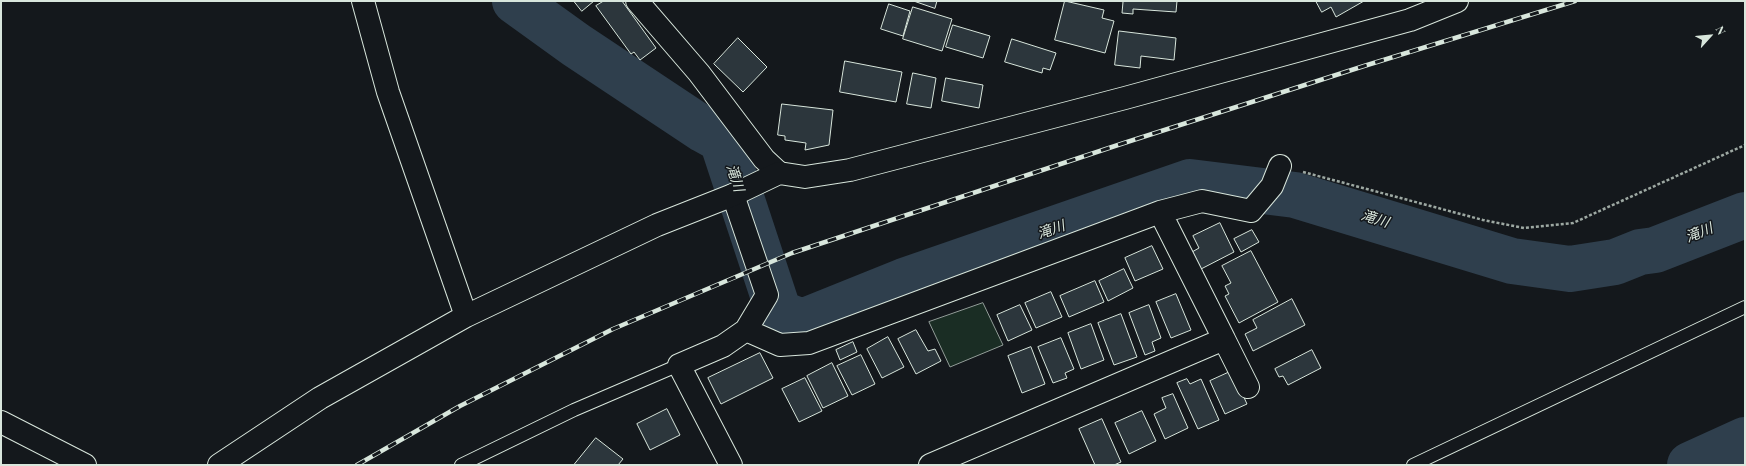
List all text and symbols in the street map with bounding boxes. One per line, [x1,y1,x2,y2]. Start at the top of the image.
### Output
north arrow [1690,16,1730,56]
text: N [1713,23,1730,37]
water label: 滝川 [723,162,747,194]
water label: 滝川 [1359,207,1391,231]
water label: 滝川 [1035,217,1067,243]
water label: 滝川 [1683,220,1715,246]

